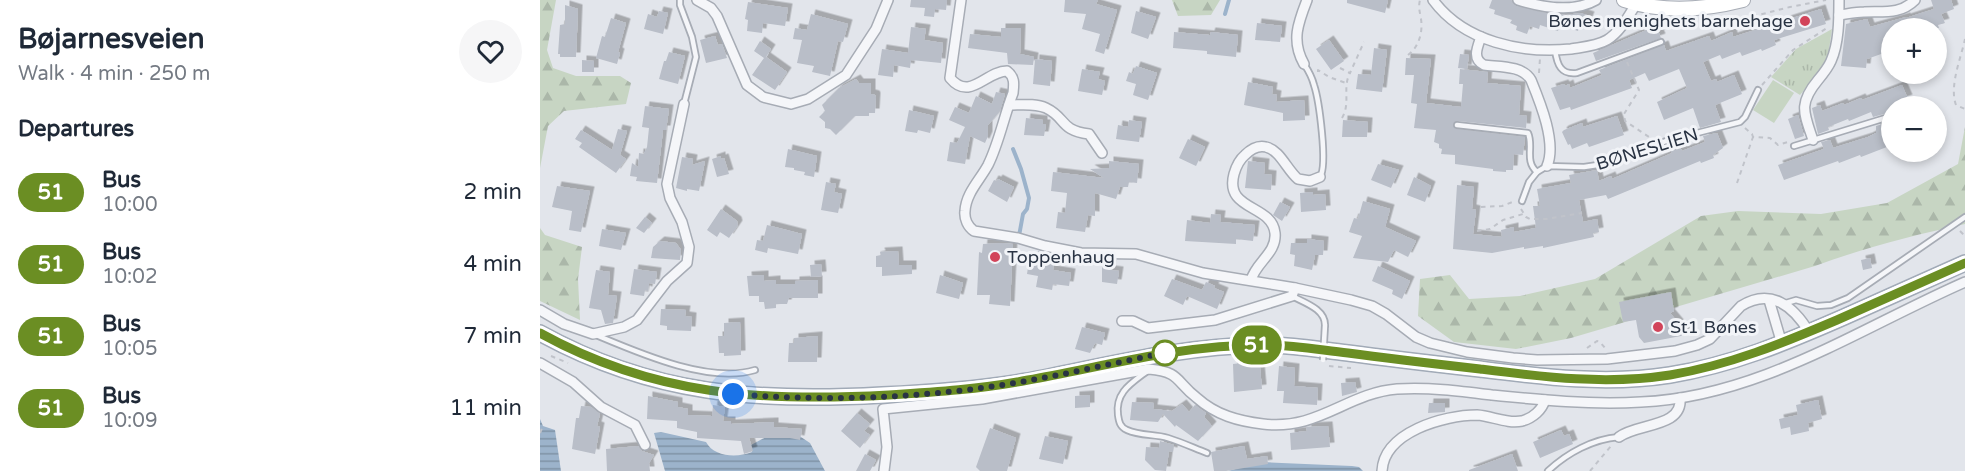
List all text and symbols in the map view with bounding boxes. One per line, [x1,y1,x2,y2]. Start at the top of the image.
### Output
place label: Bønes menighets barnehage [1548,10,1793,32]
marker: Bønes menighets barnehage [1798,14,1812,28]
map controls [1881,18,1947,162]
button: + [1881,18,1947,84]
button: heart [459,20,522,83]
text: Bøjarnesveien [18,22,204,56]
text: Walk · 4 min · 250 m [18,62,210,86]
button: − [1881,96,1947,162]
text: Departures [18,116,134,142]
street label: BØNESLIEN [1593,123,1701,175]
text: Bus [102,167,141,193]
text: 2 min [463,179,522,205]
text: 51 [38,180,64,205]
text: 10:00 [102,193,157,217]
text: Bus [102,239,141,265]
place label: Toppenhaug [1007,246,1115,268]
marker: Toppenhaug [988,250,1002,264]
text: 4 min [463,251,522,277]
text: 51 [38,252,64,277]
text: 10:02 [102,265,157,289]
text: Bus [102,311,141,337]
place label: St1 Bønes [1670,316,1757,338]
marker: St1 Bønes [1651,320,1665,334]
text: 7 min [463,323,522,349]
text: 51 [38,324,64,349]
line badge: 51 [1230,326,1284,364]
text: 51 [1244,333,1270,358]
text: 10:05 [102,337,157,361]
unlabelled marker [1152,340,1178,366]
your location [718,379,748,409]
text: Bus [102,383,141,409]
text: 11 min [450,395,522,421]
text: 51 [38,396,64,421]
text: 10:09 [102,409,157,433]

